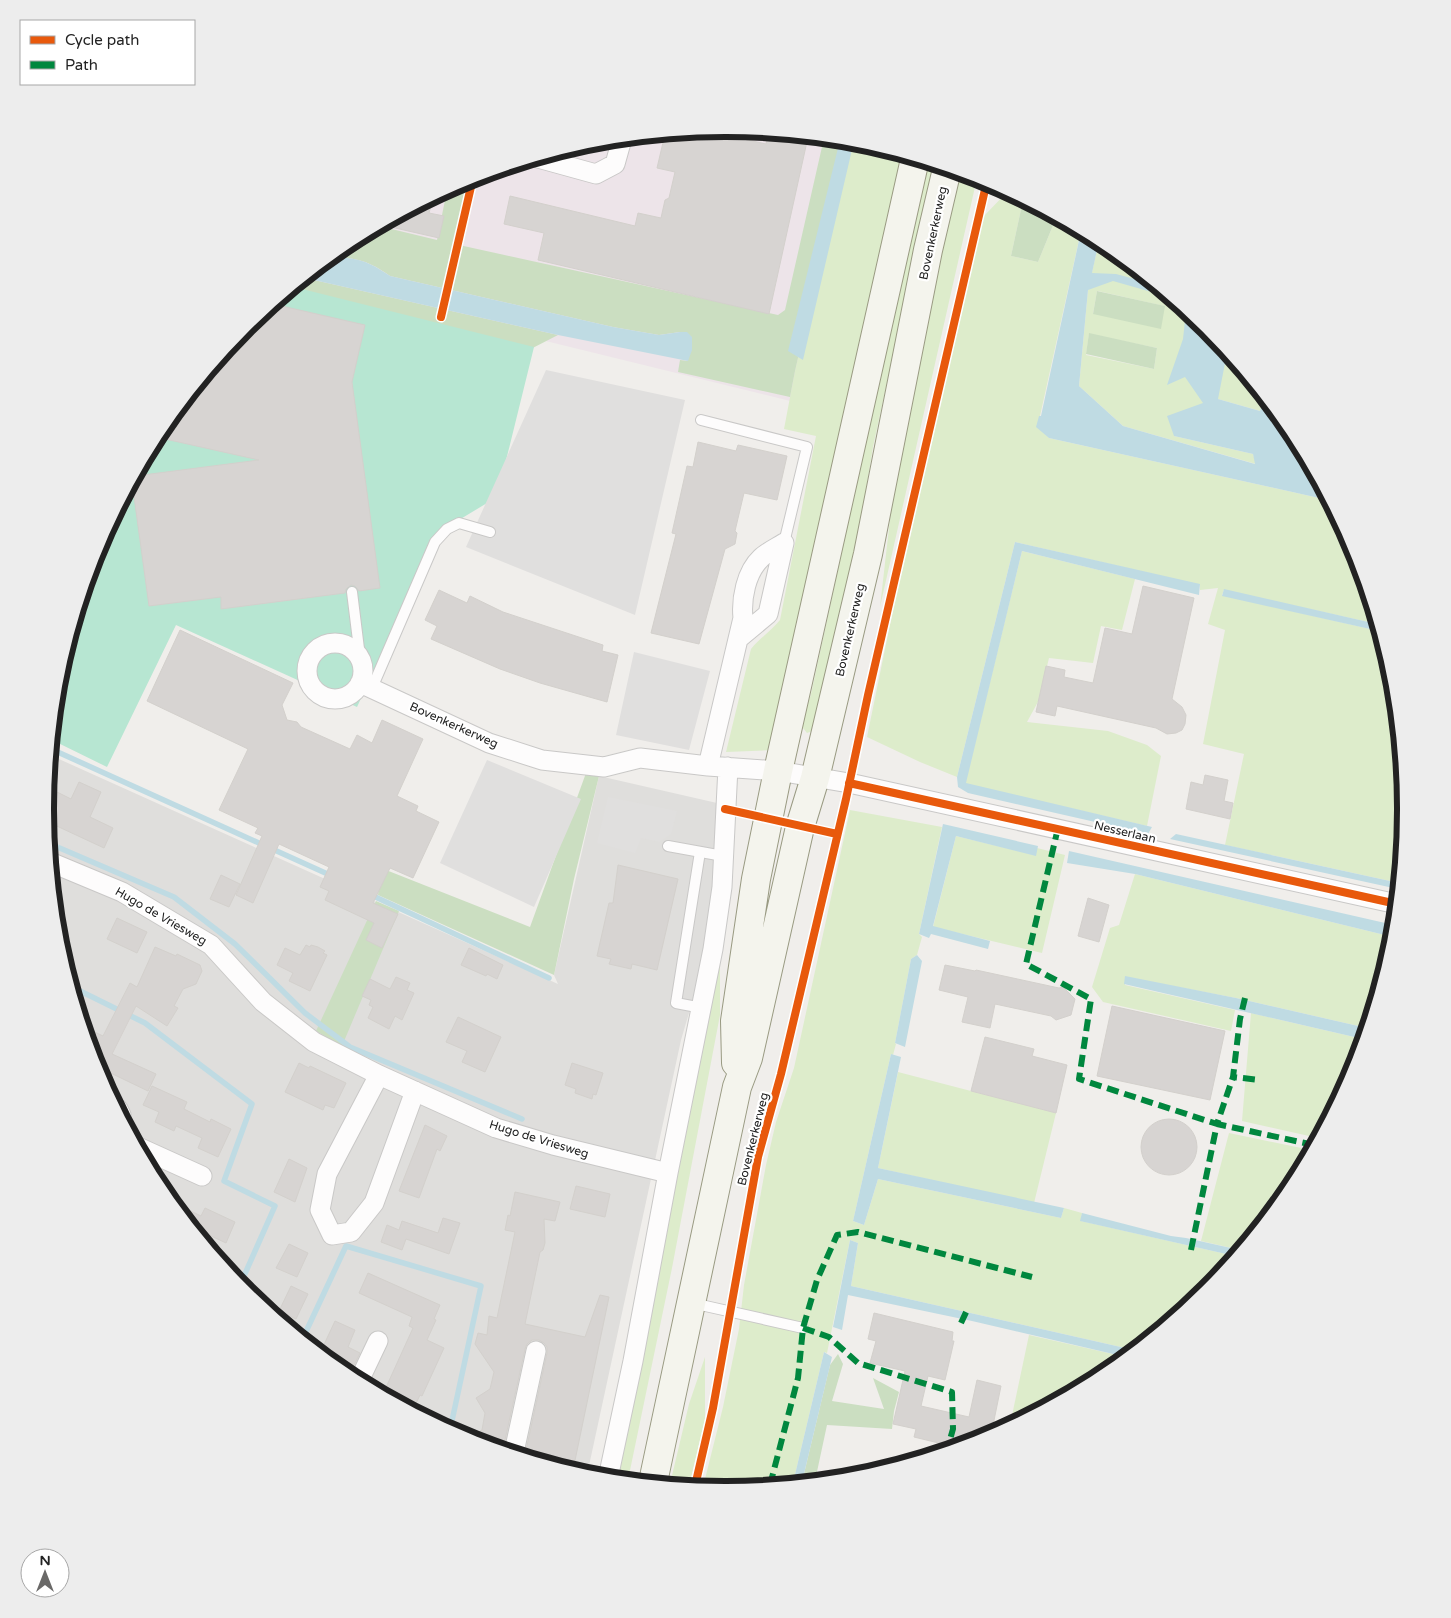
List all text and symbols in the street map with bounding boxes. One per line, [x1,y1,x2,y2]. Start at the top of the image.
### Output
legend [20,20,195,85]
text: Cycle path [65,31,139,49]
text: Path [65,56,98,74]
street label: Bovenkerkerweg [916,185,950,281]
street label: Bovenkerkerweg [832,582,868,678]
street label: Bovenkerkerweg [408,699,500,751]
street label: Nesserlaan [1093,818,1157,846]
street label: Hugo de Vriesweg [113,884,209,948]
street label: Bovenkerkerweg [735,1091,771,1187]
street label: Hugo de Vriesweg [488,1117,590,1161]
north arrow [20,1548,70,1598]
text: N [39,1552,51,1569]

